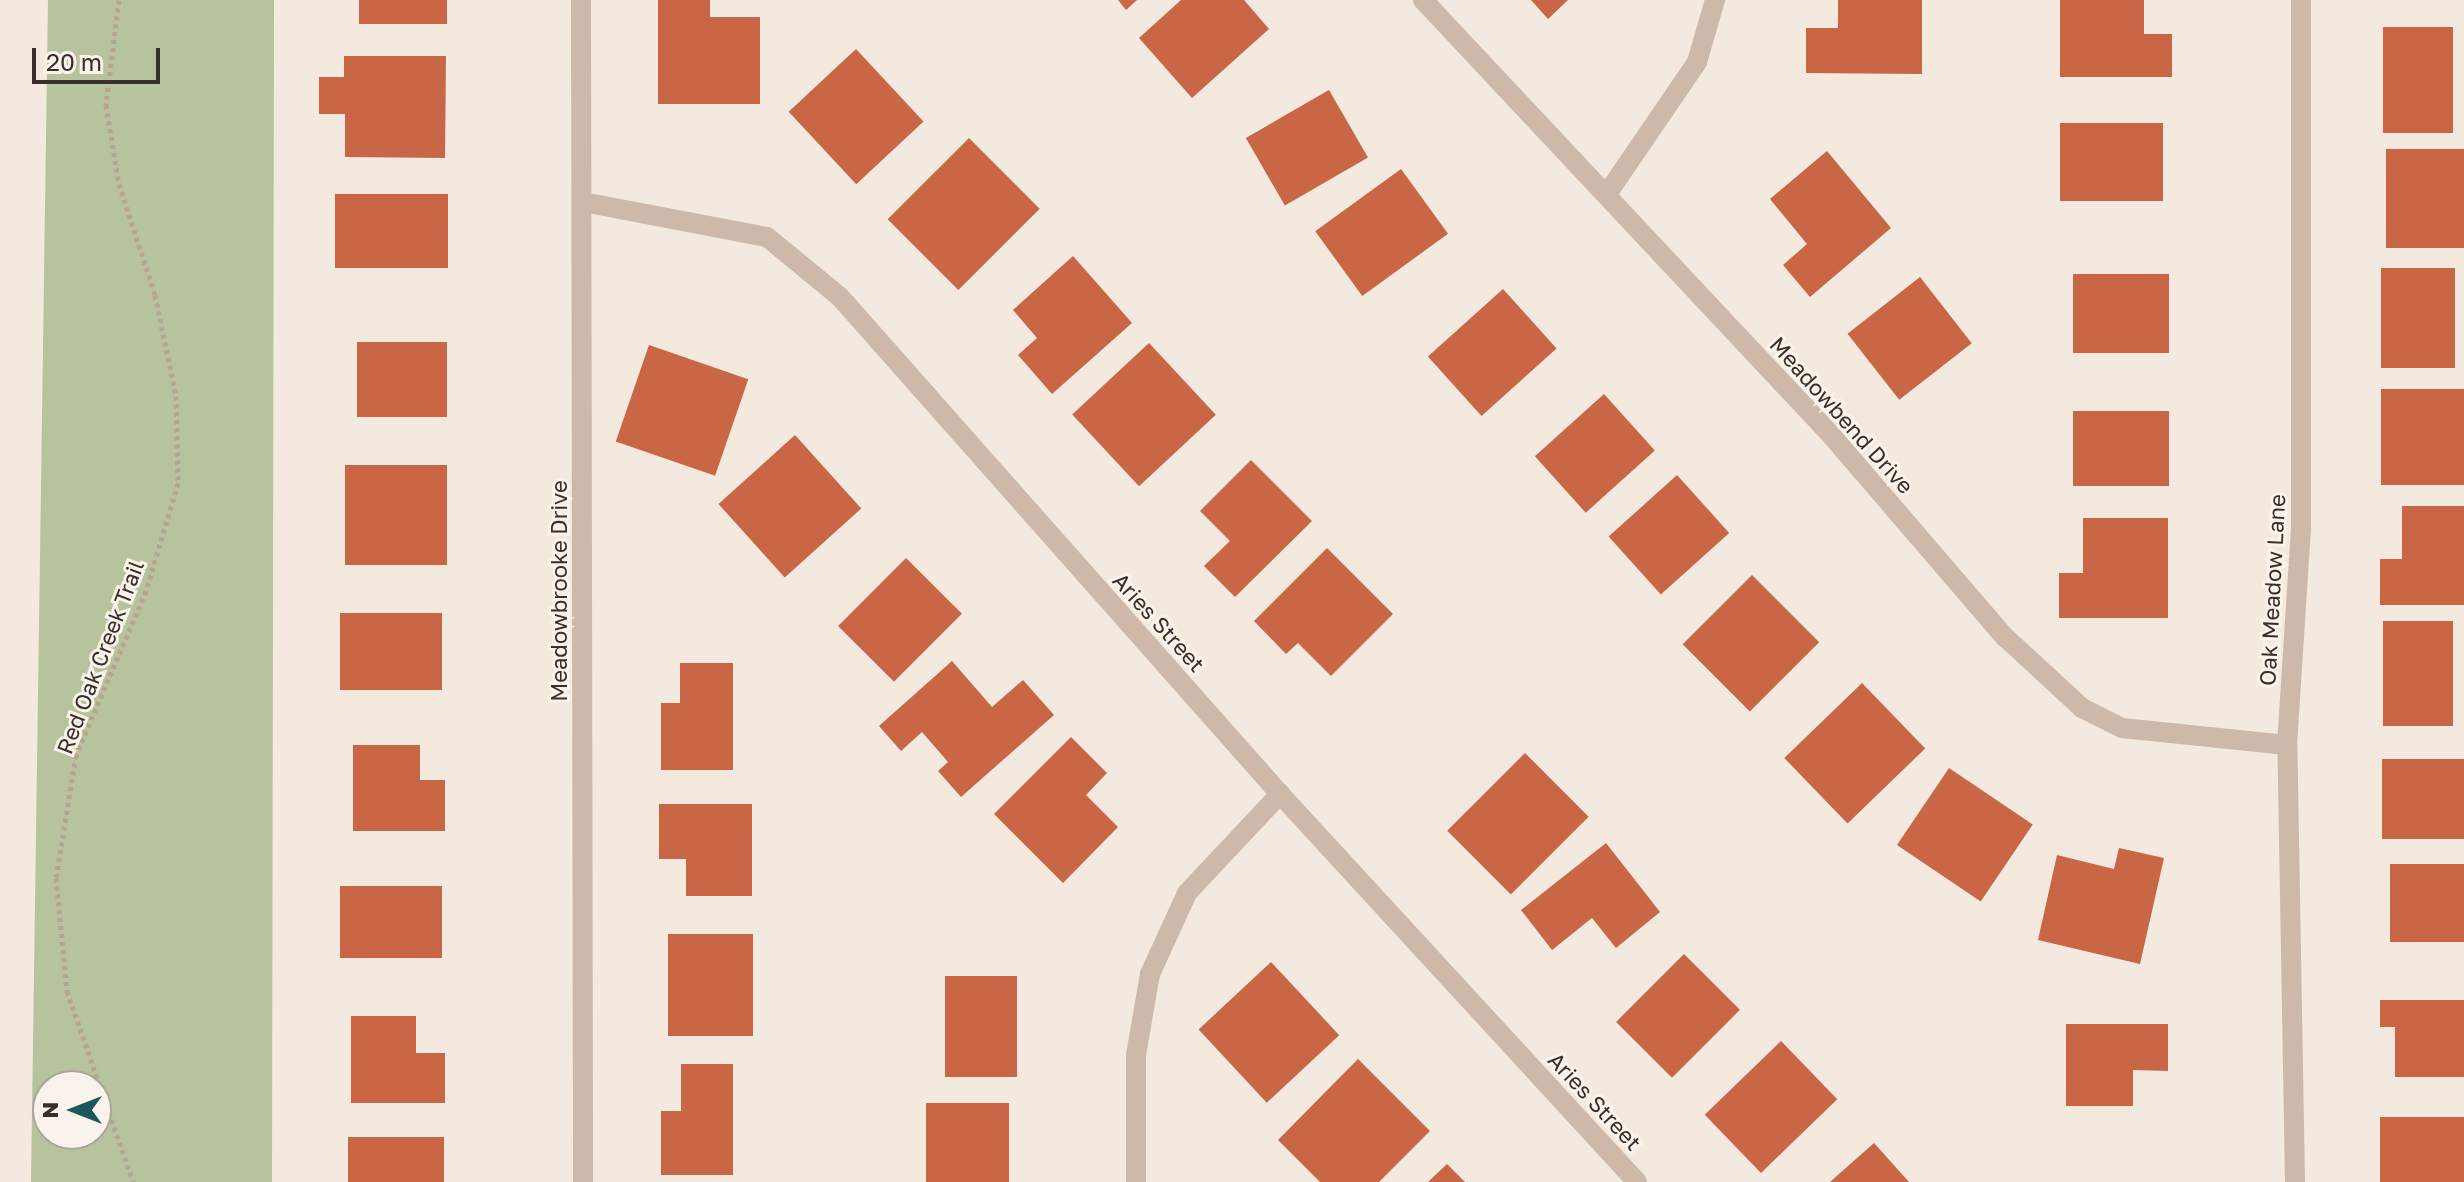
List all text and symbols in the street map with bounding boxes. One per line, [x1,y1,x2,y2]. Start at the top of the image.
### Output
scale bar [36,32,164,82]
text: 20 m [46,47,102,76]
street label: Meadowbend Drive [1765,331,1919,499]
street label: Meadowbrooke Drive [546,480,572,702]
street label: Oak Meadow Lane [2254,493,2290,687]
street label: Red Oak Creek Trail [51,556,149,758]
street label: Aries Street [1108,567,1210,677]
street label: Aries Street [1543,1047,1647,1155]
north arrow [32,1070,112,1150]
text: N [36,1102,63,1118]

